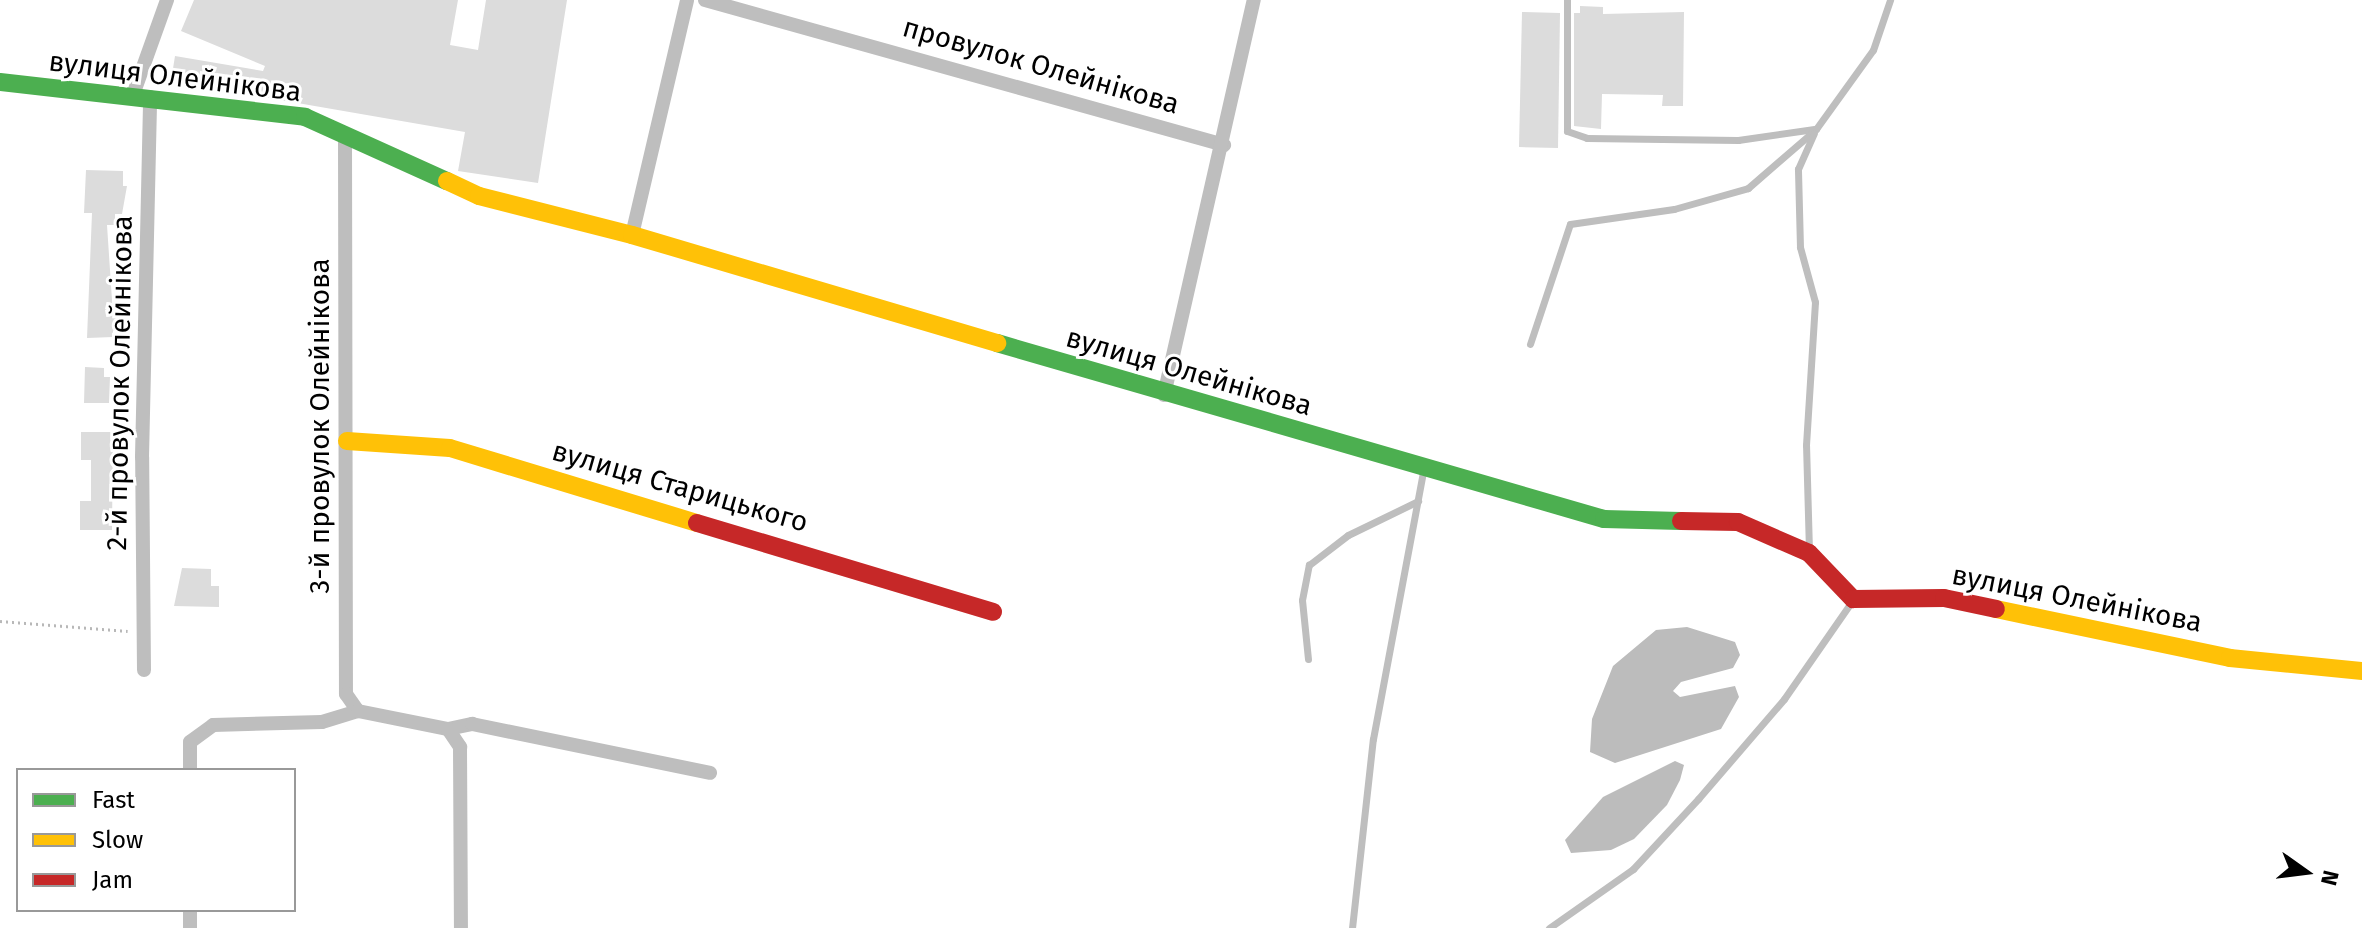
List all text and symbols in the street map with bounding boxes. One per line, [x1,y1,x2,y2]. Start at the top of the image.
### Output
street label: провулок Олейнікова [899,10,1183,122]
street label: вулиця Олейнікова [47,45,303,109]
street label: 2-й провулок Олейнікова [100,215,140,551]
street label: 3-й провулок Олейнікова [303,258,337,594]
street label: вулиця Олейнікова [1062,321,1316,423]
street label: вулиця Старицького [548,434,812,540]
street label: вулиця Олейнікова [1949,558,2205,640]
legend [16,768,296,912]
text: Fast [92,786,135,814]
text: Slow [92,826,143,854]
north arrow [2266,832,2346,912]
text: Jam [92,866,133,894]
text: N [2315,868,2345,888]

